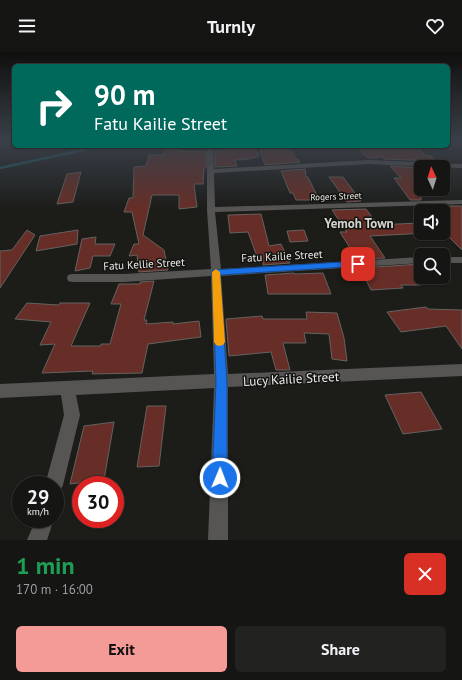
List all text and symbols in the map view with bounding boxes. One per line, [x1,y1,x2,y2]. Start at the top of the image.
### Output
icon: menu [16,15,38,37]
text: Turnly [207,15,255,38]
icon: heart [424,15,446,37]
text: 90 m [94,76,155,113]
icon: right [28,80,80,132]
text: Fatu Kailie Street [94,112,227,135]
north arrow [414,160,450,196]
map controls [414,160,450,284]
street label: Rogers Street [310,190,362,202]
button: sound [414,204,450,240]
district label: Yemoh Town [323,215,394,232]
street label: Fatu Kailie Street [241,247,323,265]
pin [341,247,375,281]
button: search [414,248,450,284]
icon: arrive [347,253,369,275]
street label: Fatu Kellie Street [103,255,185,273]
street label: Lucy Kailie Street [242,368,340,390]
position arrow [199,457,241,499]
speed limit sign: 30 [72,476,124,528]
text: 29 [27,484,49,510]
text: km/h [27,505,49,518]
text: 1 min [16,550,75,581]
button: close [404,553,446,595]
text: 170 m · 16:00 [16,581,93,598]
button: Exit [16,626,227,672]
button: Share [235,626,446,672]

